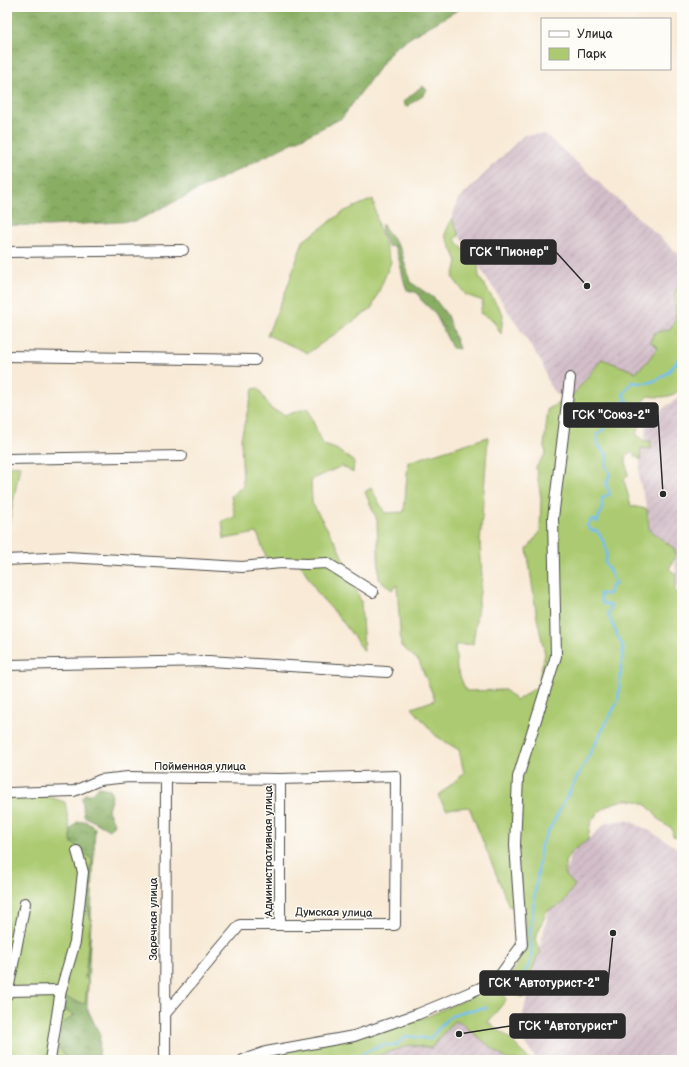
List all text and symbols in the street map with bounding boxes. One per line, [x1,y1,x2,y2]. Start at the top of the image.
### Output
legend [541,18,671,70]
text: Улица [577,27,613,42]
text: Парк [577,47,607,62]
callout: ГСК "Пионер" [461,240,556,264]
text: ГСК "Пионер" [469,245,549,260]
callout: ГСК "Союз-2" [564,403,658,427]
text: ГСК "Союз-2" [572,408,650,423]
street label: Пойменная улица [154,760,247,773]
street label: Административная улица [262,785,275,918]
street label: Заречная улица [147,877,160,961]
street label: Думская улица [295,905,373,920]
callout: ГСК "Автотурист-2" [480,971,608,995]
text: ГСК "Автотурист-2" [488,976,600,991]
callout: ГСК "Автотурист" [510,1014,625,1038]
text: ГСК "Автотурист" [518,1019,618,1034]

